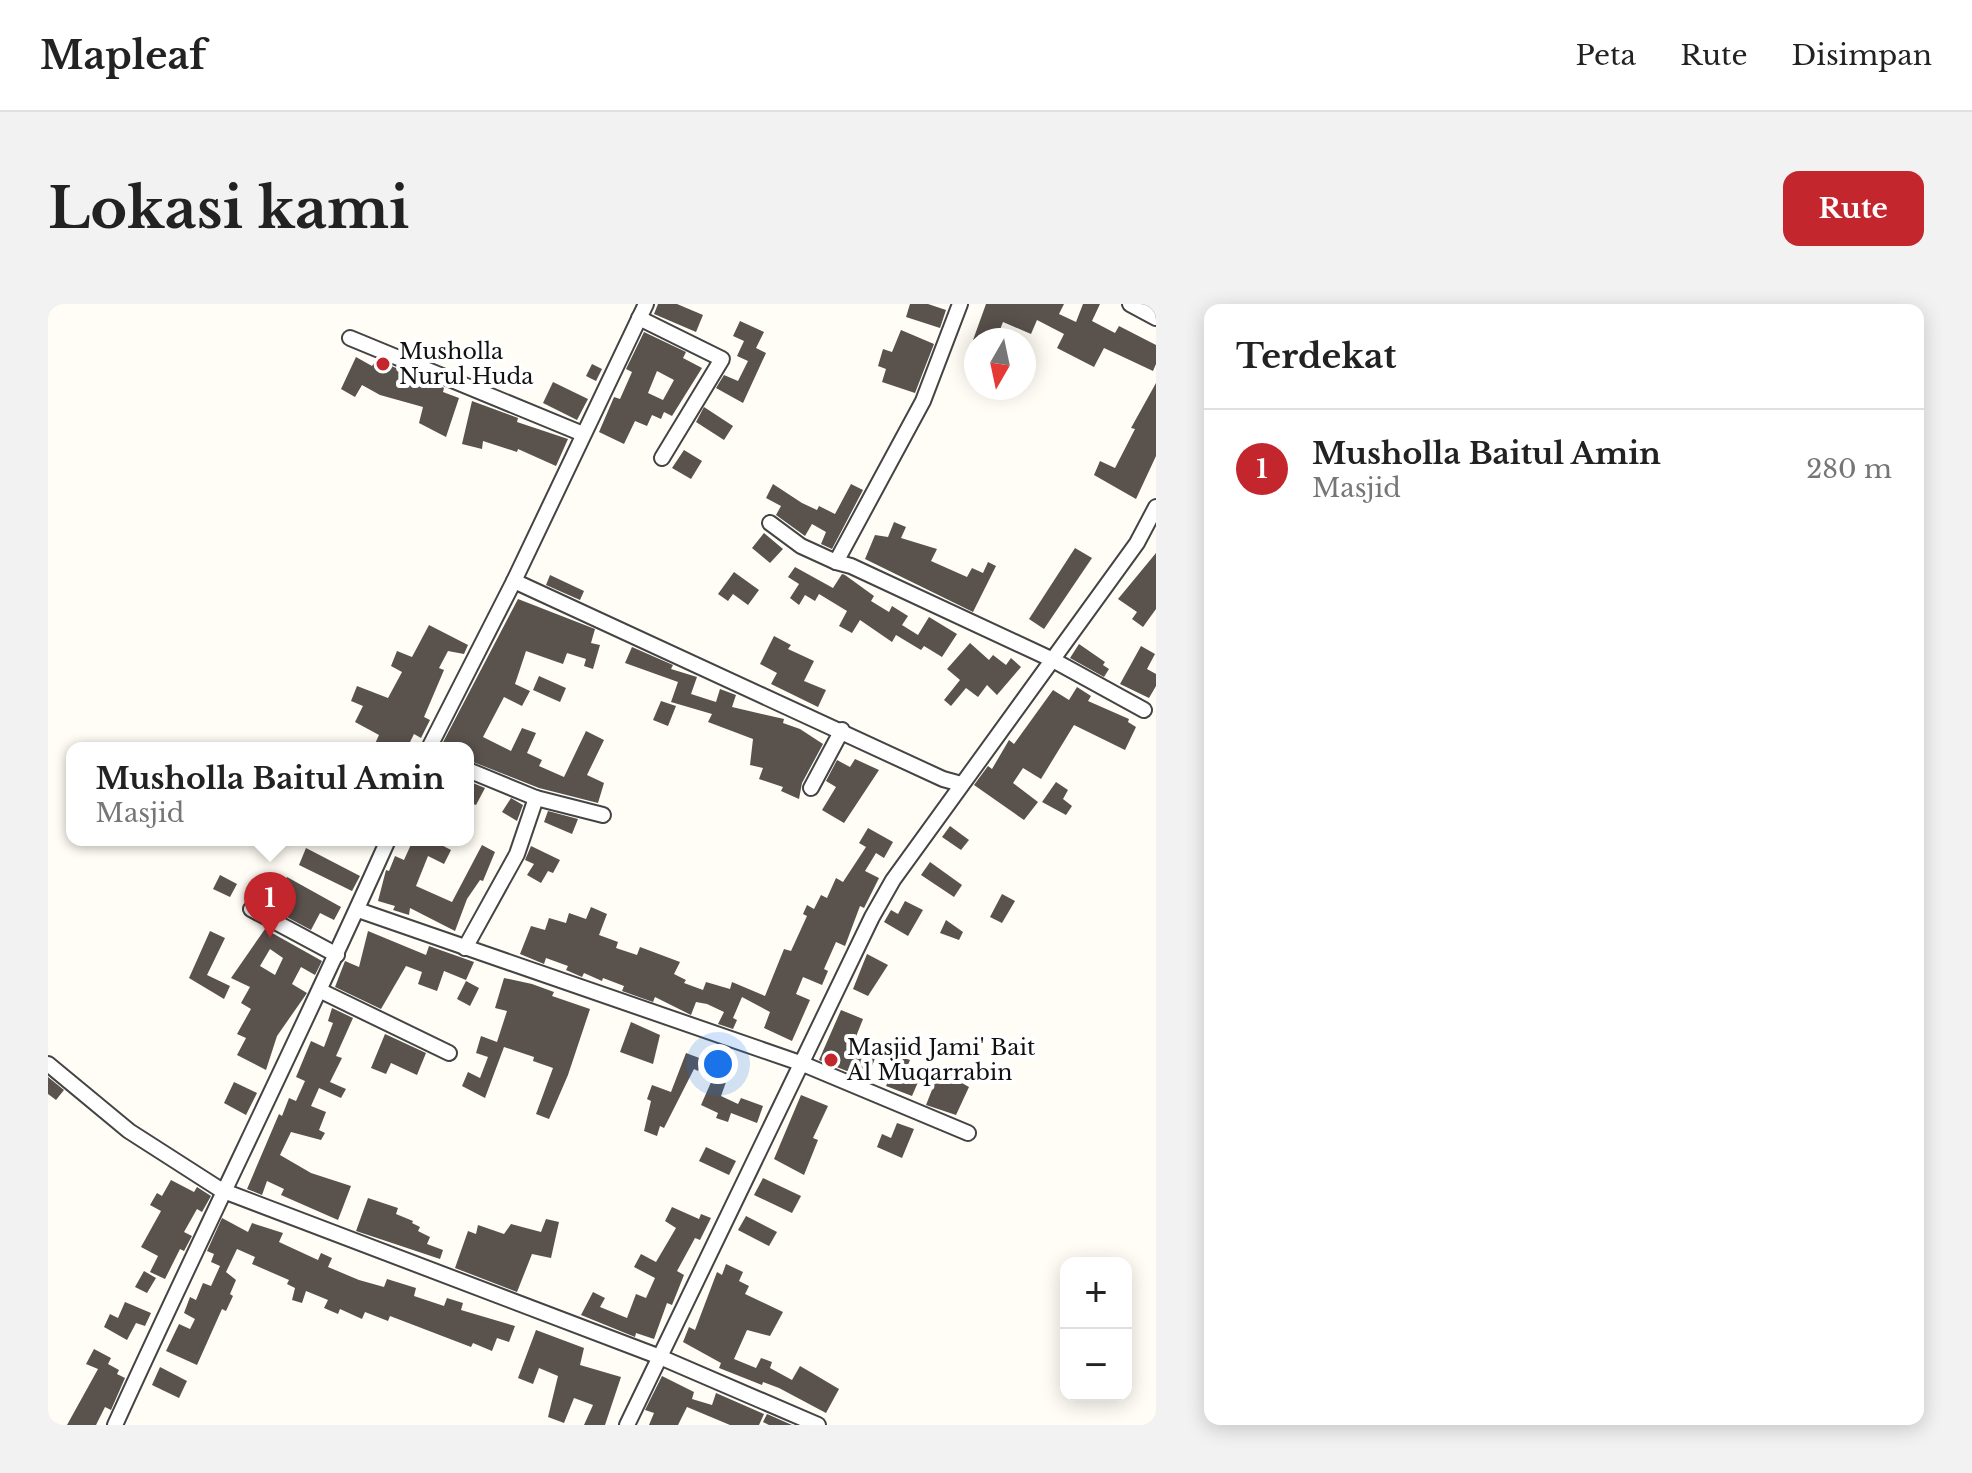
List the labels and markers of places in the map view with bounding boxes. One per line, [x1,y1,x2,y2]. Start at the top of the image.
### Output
place label: Musholla Nurul Huda [399,338,534,390]
marker: Musholla Nurul Huda [374,355,392,373]
pin: 1 [244,872,296,938]
place label: Masjid Jami' Bait Al Muqarrabin [846,1034,1036,1086]
marker: Masjid Jami' Bait Al Muqarrabin [822,1051,840,1069]

